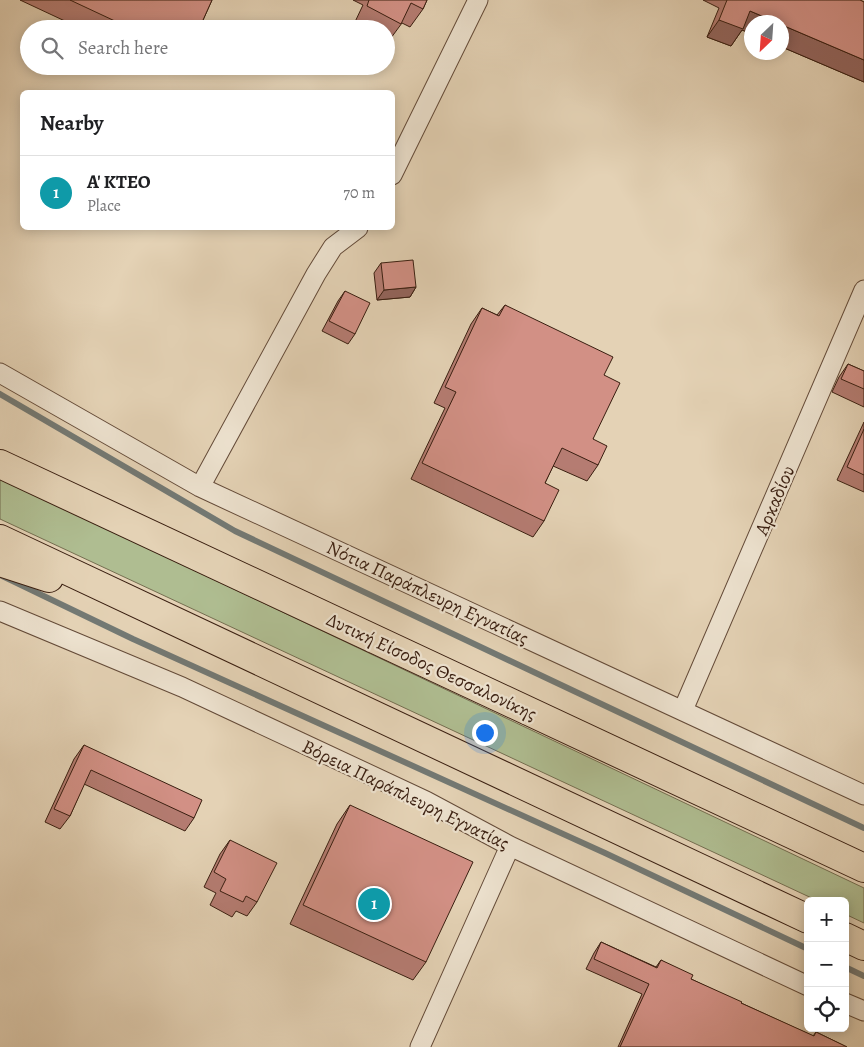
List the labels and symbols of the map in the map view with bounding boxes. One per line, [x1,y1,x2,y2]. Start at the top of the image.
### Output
north arrow [744,15,789,60]
street label: Αρκαδίου [748,462,801,540]
street label: Νότια Παράπλευρη Εγνατίας [322,535,533,651]
street label: Δυτική Είσοδος Θεσσαλονίκης [322,607,541,727]
your location [472,720,498,746]
street label: Βόρεια Παράπλευρη Εγνατίας [298,733,514,856]
pin: 1 [358,885,390,923]

